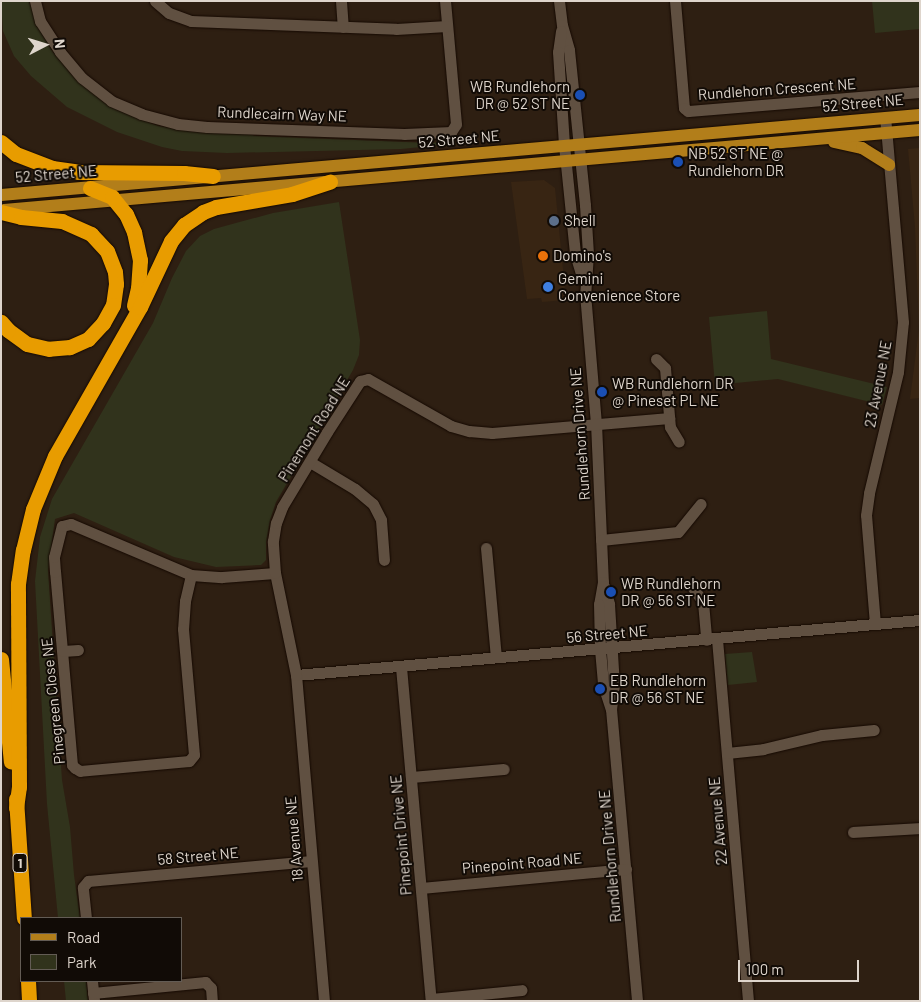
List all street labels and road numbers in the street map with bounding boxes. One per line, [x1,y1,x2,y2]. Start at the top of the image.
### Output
street label: Rundlehorn Crescent NE [697,74,857,104]
street label: 52 Street NE [822,90,904,116]
street label: Rundlecairn Way NE [217,103,347,125]
street label: 52 Street NE [418,126,500,152]
street label: 52 Street NE [15,161,97,187]
street label: 23 Avenue NE [861,339,895,429]
street label: Rundlehorn Drive NE [566,367,594,501]
street label: Pinemont Road NE [274,373,354,485]
street label: 56 Street NE [566,621,648,647]
street label: Pinegreen Close NE [37,637,69,765]
street label: Pinepoint Drive NE [387,774,415,896]
street label: 22 Avenue NE [705,776,731,866]
street label: Rundlehorn Drive NE [595,789,625,923]
street label: 18 Avenue NE [281,796,307,882]
street label: 58 Street NE [157,843,239,869]
street label: Pinepoint Road NE [461,849,583,877]
road number: 1 [12,851,28,874]

